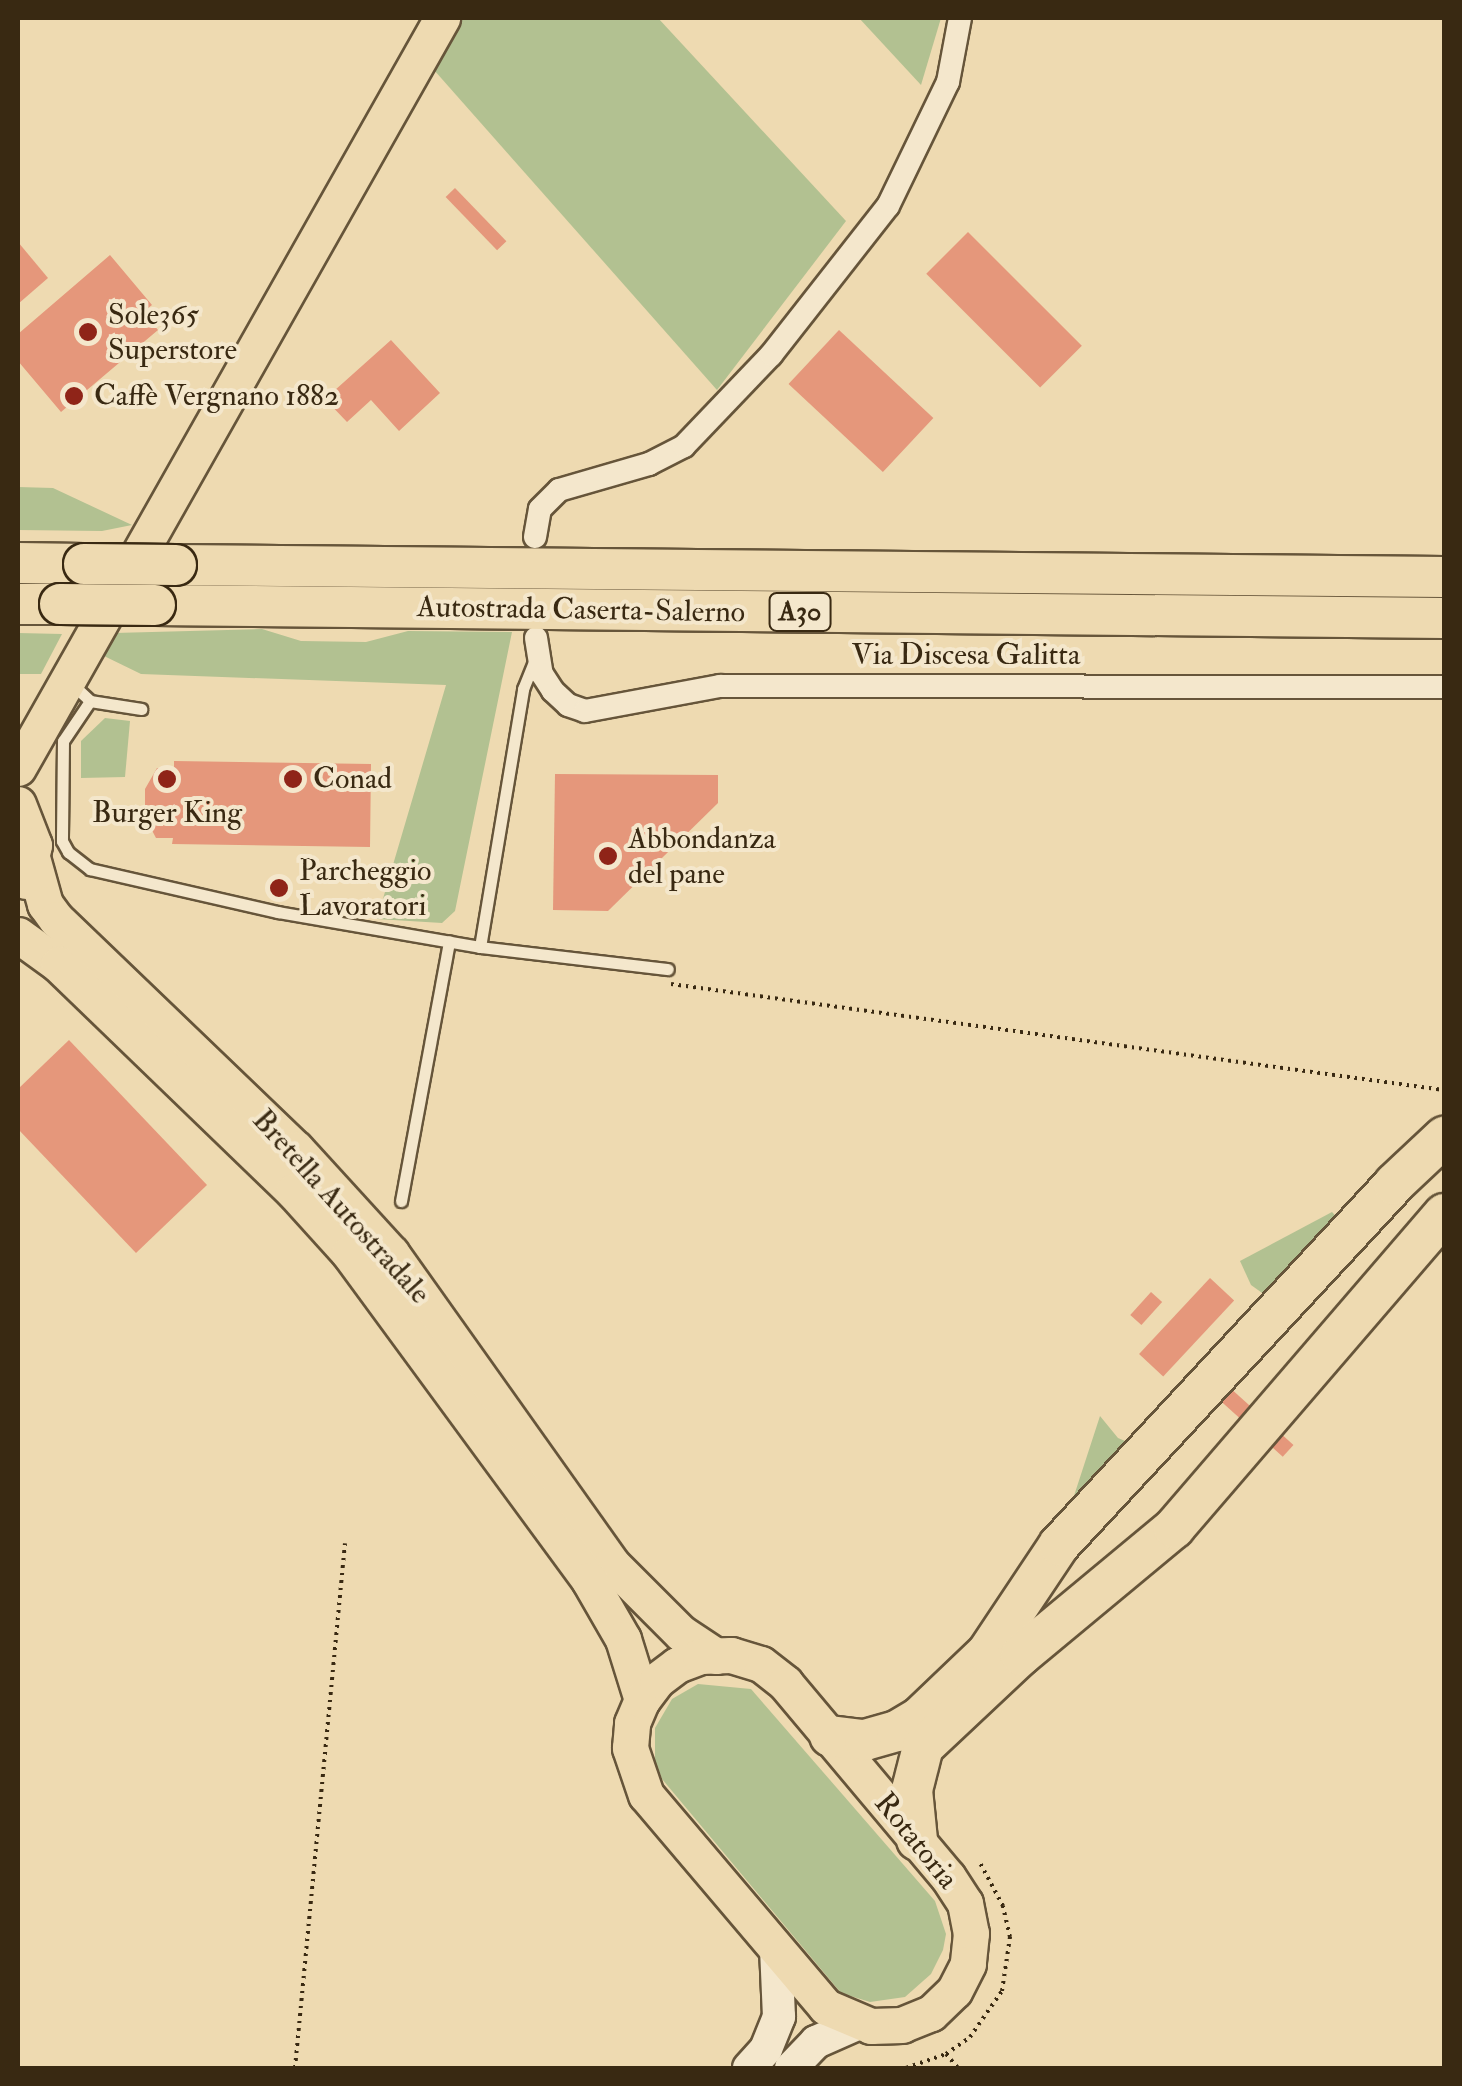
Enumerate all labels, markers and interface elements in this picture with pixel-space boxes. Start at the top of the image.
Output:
place label: Sole365 Superstore [108,297,237,368]
marker: Sole365 Superstore [77,321,99,343]
place label: Caffè Vergnano 1882 [94,378,339,414]
marker: Caffè Vergnano 1882 [63,385,85,407]
street label: Autostrada Caserta-Salerno [417,589,745,631]
road number: A30 [768,589,832,635]
street label: Via Discesa Galitta [852,637,1080,673]
place label: Conad [313,761,392,797]
marker: Burger King [156,768,178,790]
marker: Conad [282,768,304,790]
place label: Burger King [92,795,242,831]
place label: Abbondanza del pane [628,821,776,892]
marker: Abbondanza del pane [597,845,619,867]
place label: Parcheggio Lavoratori [299,853,431,924]
marker: Parcheggio Lavoratori [268,877,290,899]
street label: Bretella Autostradale [244,1103,438,1311]
street label: Rotatoria [866,1786,966,1896]

